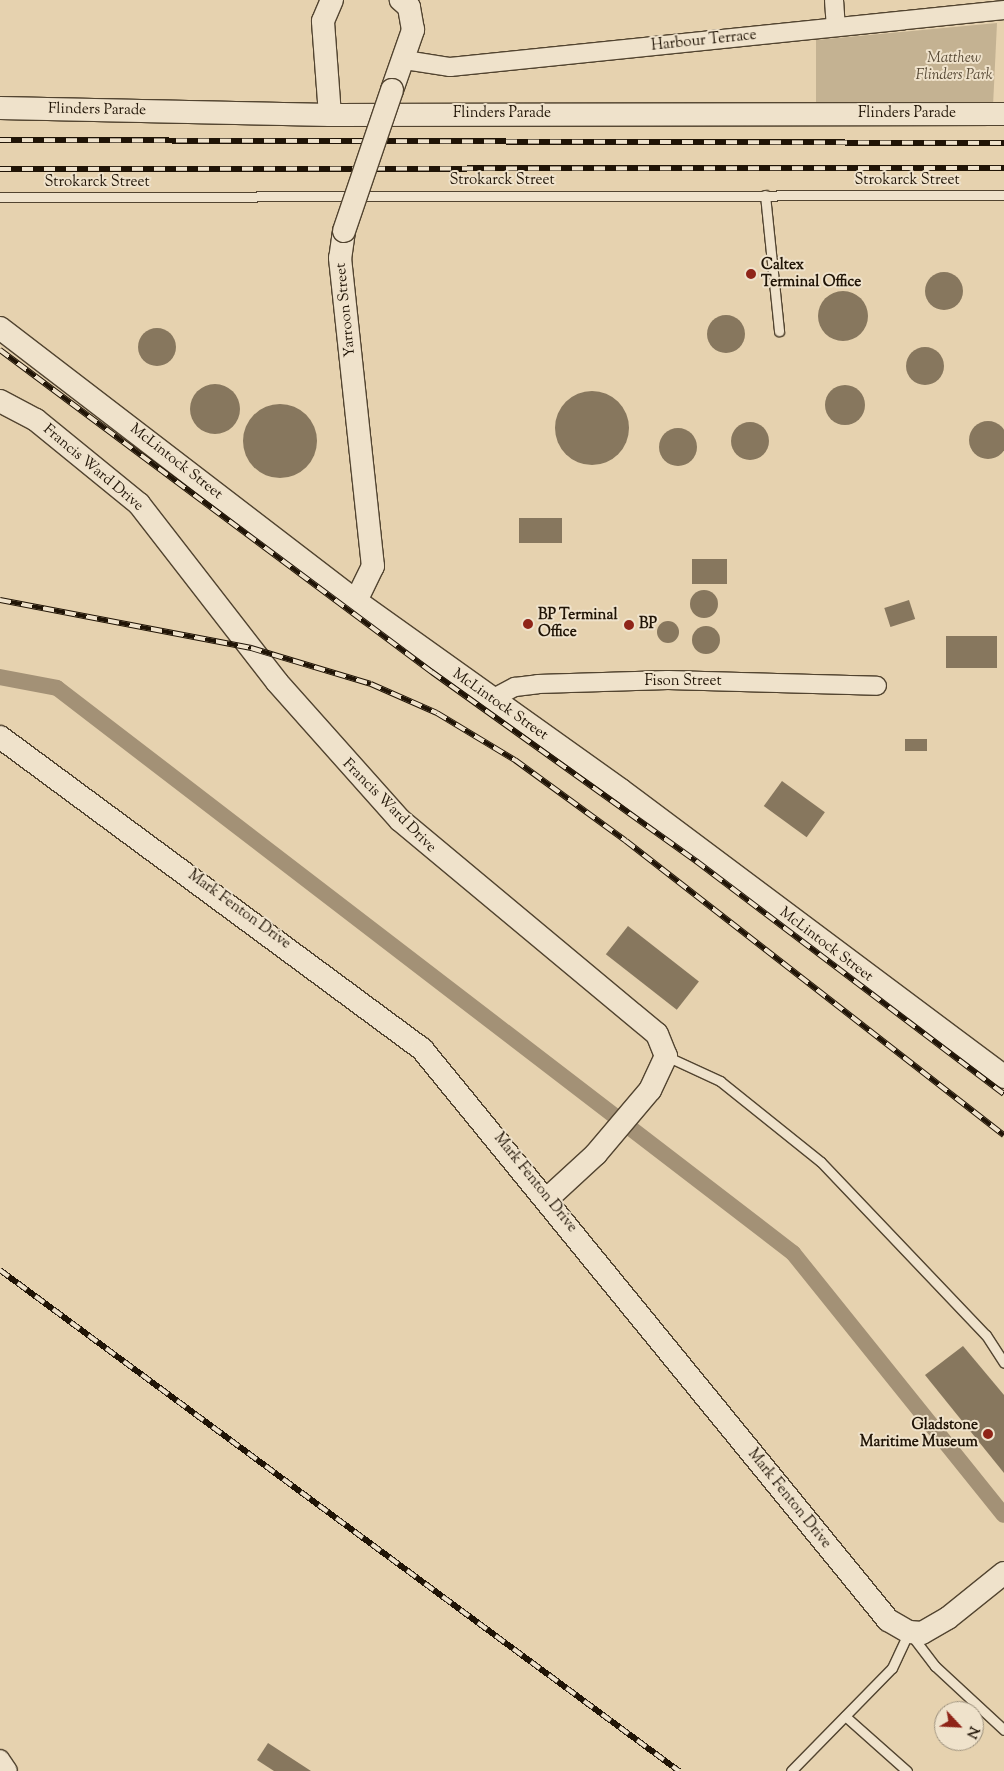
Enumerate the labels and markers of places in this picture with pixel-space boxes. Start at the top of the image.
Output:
place label: Caltex Terminal Office [761,256,861,291]
marker: Caltex Terminal Office [745,268,757,280]
place label: BP Terminal Office [538,606,618,641]
place label: BP [639,616,657,634]
marker: BP Terminal Office [522,618,534,630]
marker: BP [623,619,635,631]
place label: Gladstone Maritime Museum [860,1416,978,1451]
marker: Gladstone Maritime Museum [982,1428,994,1440]

